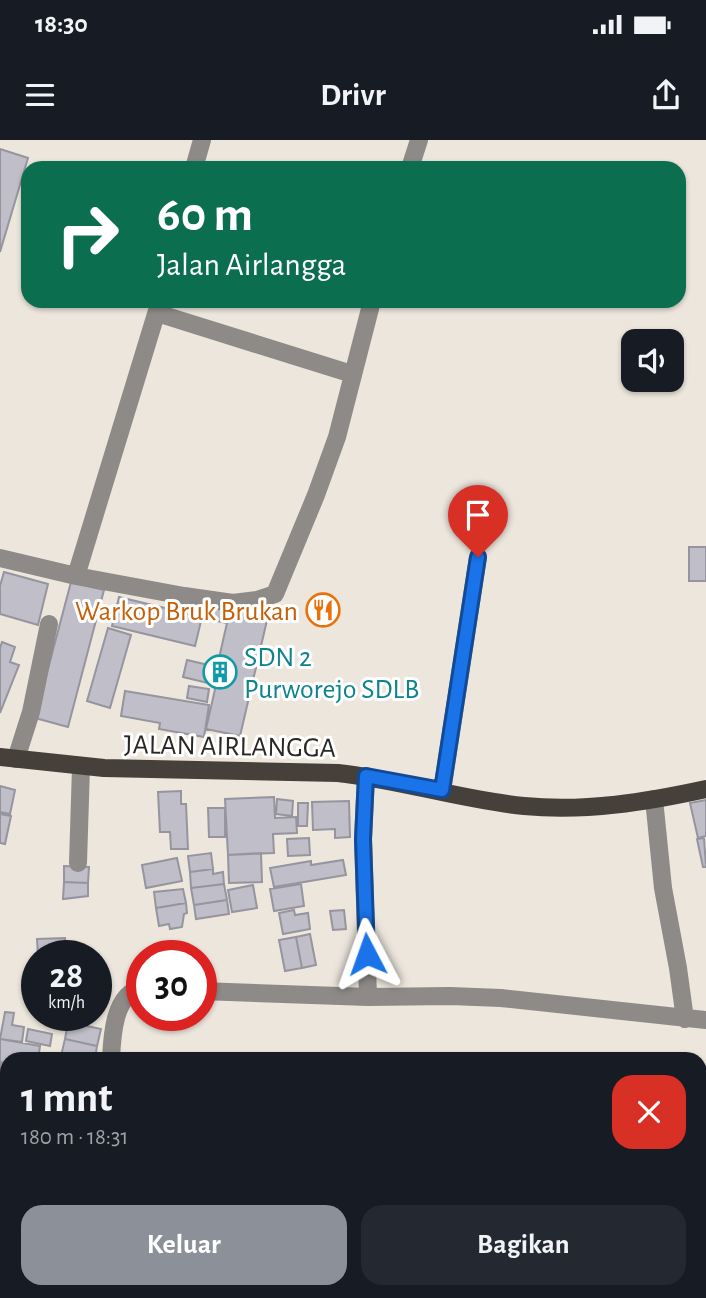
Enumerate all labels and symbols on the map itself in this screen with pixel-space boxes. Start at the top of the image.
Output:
pin [448,485,508,557]
restaurant icon: Warkop Bruk Brukan [304,591,342,629]
place label: Warkop Bruk Brukan [75,598,298,626]
place label: SDN 2 Purworejo SDLB [244,644,419,704]
building icon: SDN 2 Purworejo SDLB [201,653,239,691]
street label: JALAN AIRLANGGA [124,731,336,763]
position arrow [330,917,404,991]
speed limit sign: 30 [126,940,217,1031]

